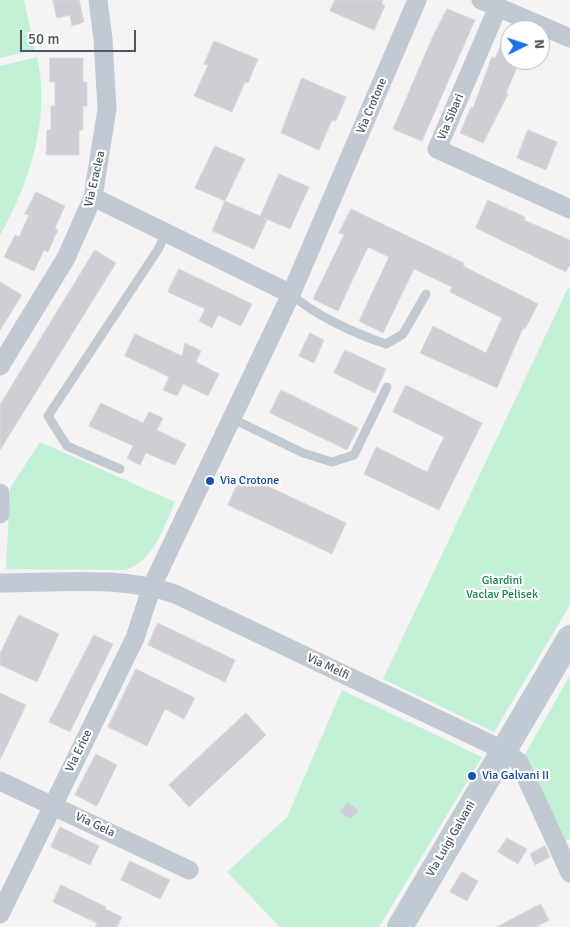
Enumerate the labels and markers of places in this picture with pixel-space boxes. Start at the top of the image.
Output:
place label: Via Crotone [220,474,279,488]
marker: Via Crotone [204,475,216,487]
place label: Via Galvani II [482,769,549,783]
marker: Via Galvani II [466,770,478,782]

